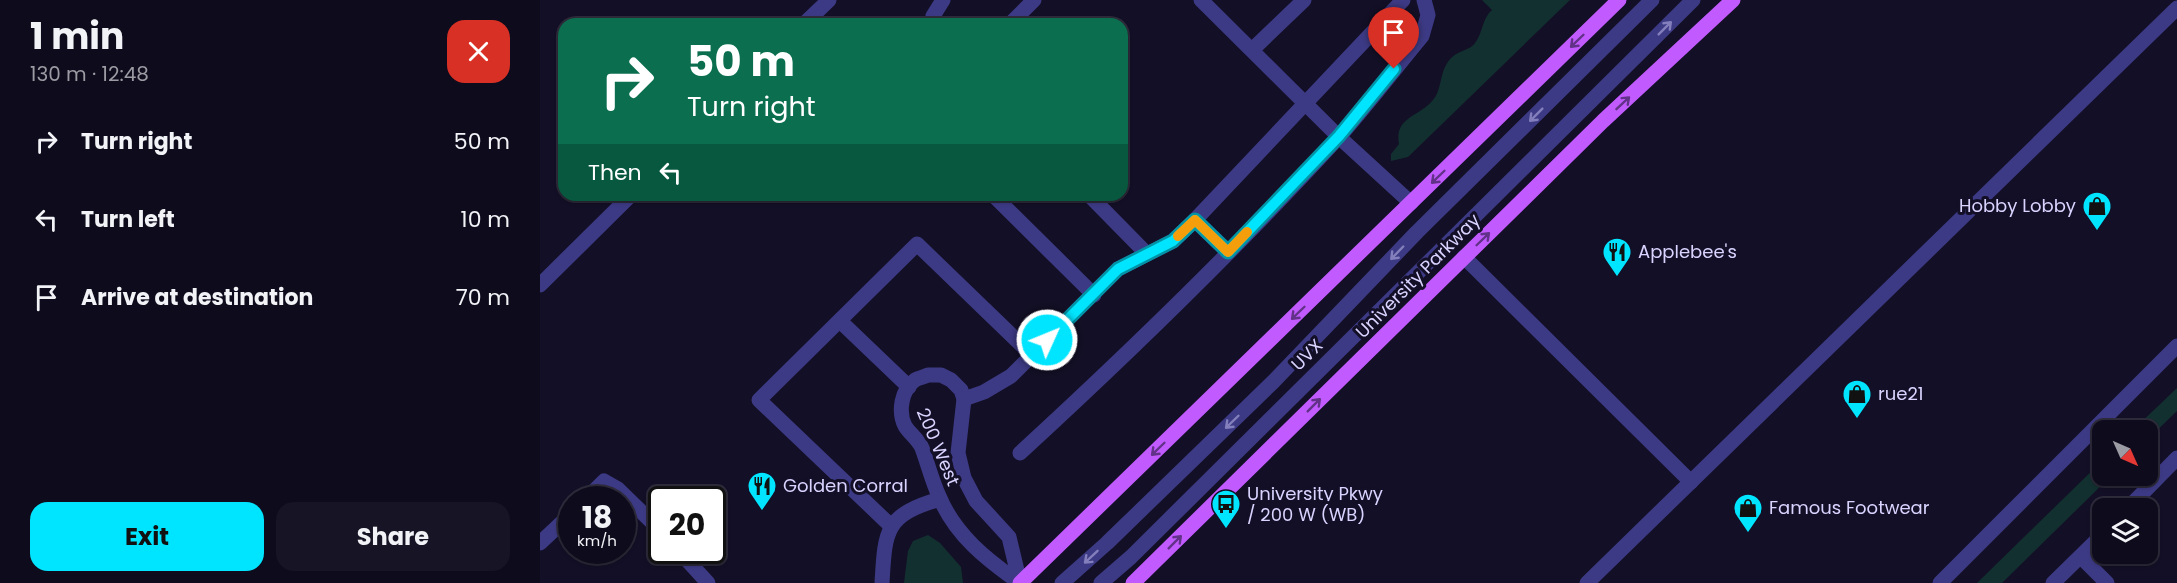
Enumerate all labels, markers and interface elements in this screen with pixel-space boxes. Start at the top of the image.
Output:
pin [1368,7,1419,69]
text: 1 min [30,11,124,62]
icon: arrive [1377,16,1410,49]
button: close [447,20,510,83]
one-way arrow [1657,20,1672,35]
text: 50 m [687,32,795,91]
one-way arrow [1570,34,1585,48]
icon: right [588,42,666,120]
text: 130 m · 12:48 [30,60,149,88]
text: Turn right [687,88,816,125]
one-way arrow [1615,96,1630,110]
one-way arrow [1528,108,1543,122]
icon: right [30,125,63,158]
text: Turn right [81,126,192,157]
text: 50 m [454,126,510,157]
icon: left [654,156,687,189]
text: Then [588,157,642,188]
one-way arrow [1430,170,1445,184]
shop icon: Hobby Lobby [2081,190,2113,232]
place label: Hobby Lobby [1959,193,2076,218]
icon: left [30,203,63,236]
text: Turn left [81,204,175,235]
text: 10 m [461,204,510,235]
street label: University Parkway [1350,208,1486,344]
one-way arrow [1475,232,1490,246]
restaurant icon: Applebee's [1601,236,1633,278]
place label: Applebee's [1638,239,1737,264]
one-way arrow [1390,245,1405,260]
icon: arrive [30,281,63,314]
text: Arrive at destination [81,282,313,313]
text: 70 m [456,282,510,313]
one-way arrow [1290,306,1305,320]
position arrow [1015,308,1079,372]
street label: UVX [1285,333,1328,376]
shop icon: rue21 [1841,378,1873,420]
place label: rue21 [1878,381,1924,406]
one-way arrow [1306,398,1321,412]
street label: 200 West [911,404,966,490]
one-way arrow [1224,415,1239,429]
north arrow [2092,420,2158,486]
map controls [2092,420,2158,564]
one-way arrow [1151,442,1166,456]
restaurant icon: Golden Corral [746,470,778,512]
place label: Golden Corral [783,473,908,498]
place label: University Pkwy / 200 W (WB) [1247,481,1383,527]
speed limit sign: 20 [648,486,726,564]
bus stop icon: University Pkwy / 200 W (WB) [1210,488,1242,530]
shop icon: Famous Footwear [1732,492,1764,534]
place label: Famous Footwear [1769,495,1930,520]
text: 18 [582,496,612,539]
button: layers [2092,498,2158,564]
button: Exit [30,502,264,571]
button: Share [276,502,510,571]
text: km/h [577,530,617,551]
one-way arrow [1167,535,1182,549]
one-way arrow [1084,550,1099,565]

